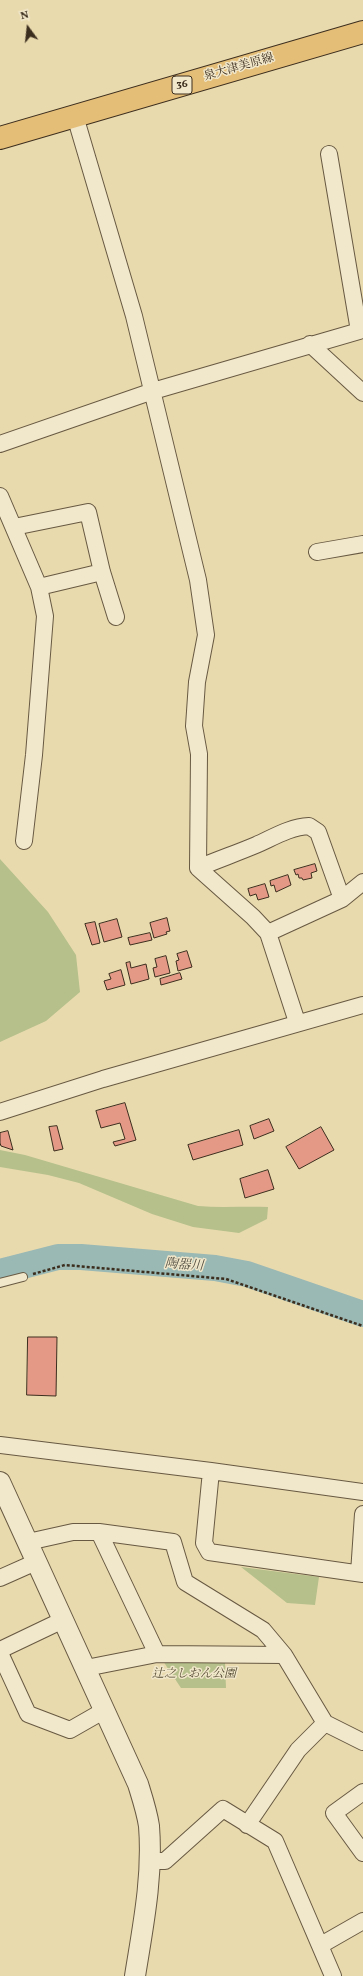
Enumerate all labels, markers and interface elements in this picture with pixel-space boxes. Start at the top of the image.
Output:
north arrow [8,8,48,48]
text: N [19,8,31,24]
street label: 泉大津美原線 [202,51,276,85]
road number: 36 [172,76,192,94]
water label: 陶器川 [164,1257,204,1275]
park label: 辻之しおん公園 [152,1668,236,1682]

